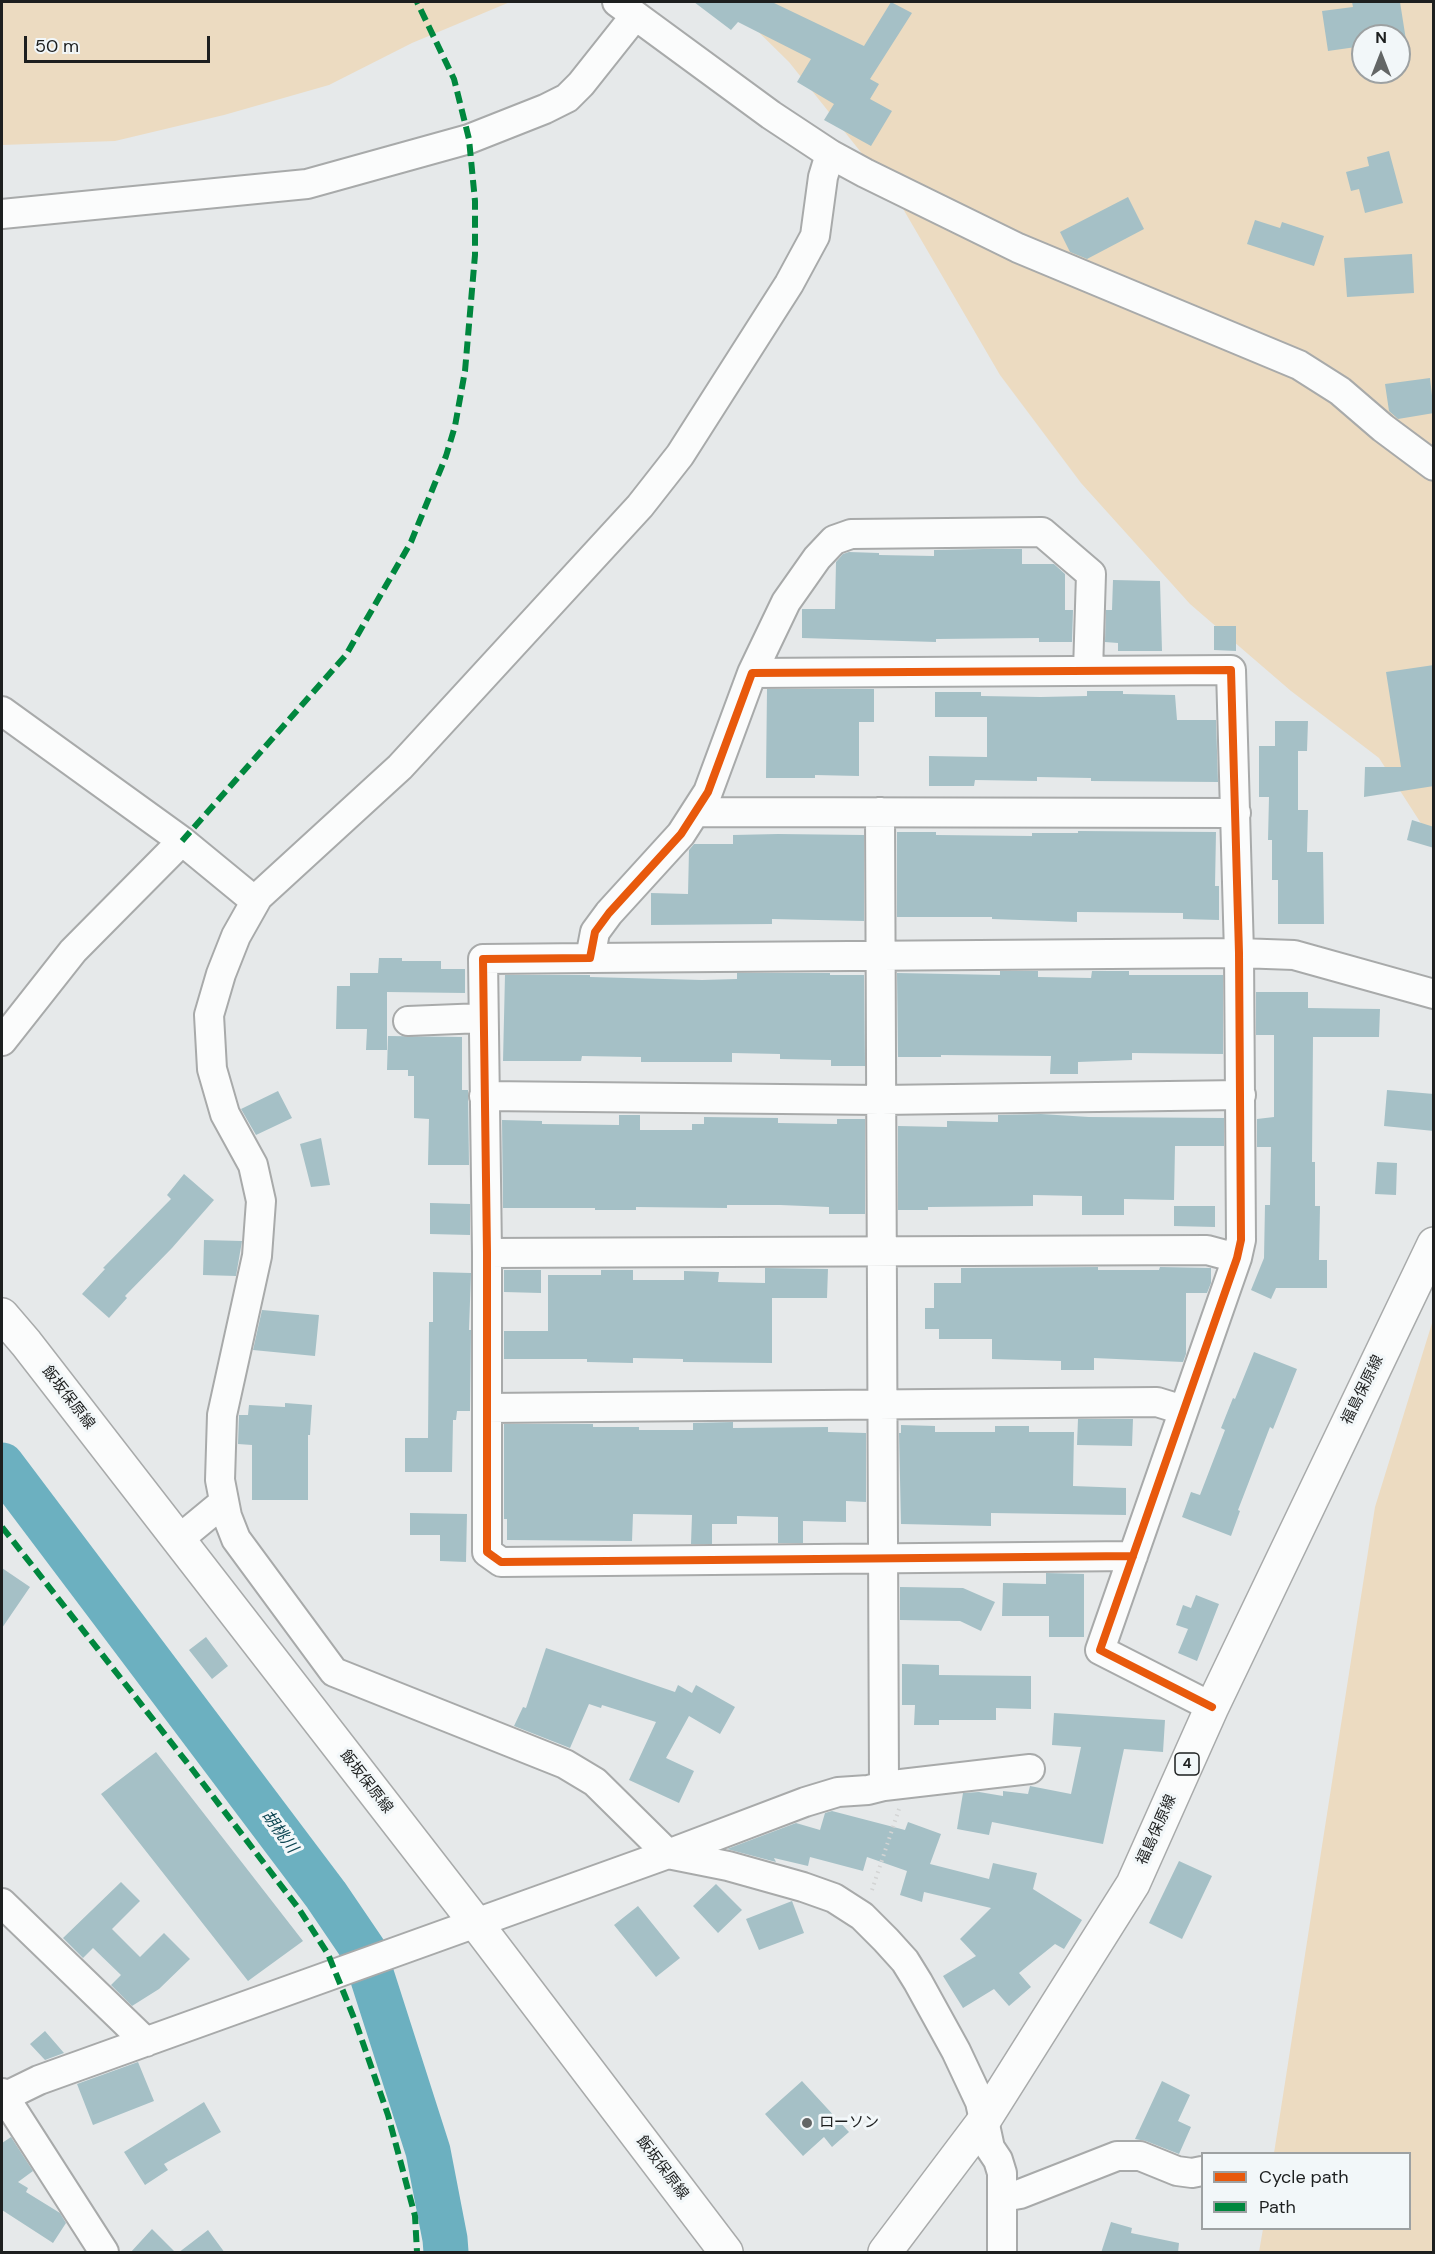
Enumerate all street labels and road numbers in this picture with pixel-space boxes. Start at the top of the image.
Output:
street label: 福島保原線 [1338,1352,1388,1428]
street label: 飯坂保原線 [38,1363,98,1433]
street label: 飯坂保原線 [336,1747,396,1817]
road number: 4 [1175,1753,1199,1775]
street label: 福島保原線 [1134,1792,1180,1868]
street label: 飯坂保原線 [632,2133,692,2203]

